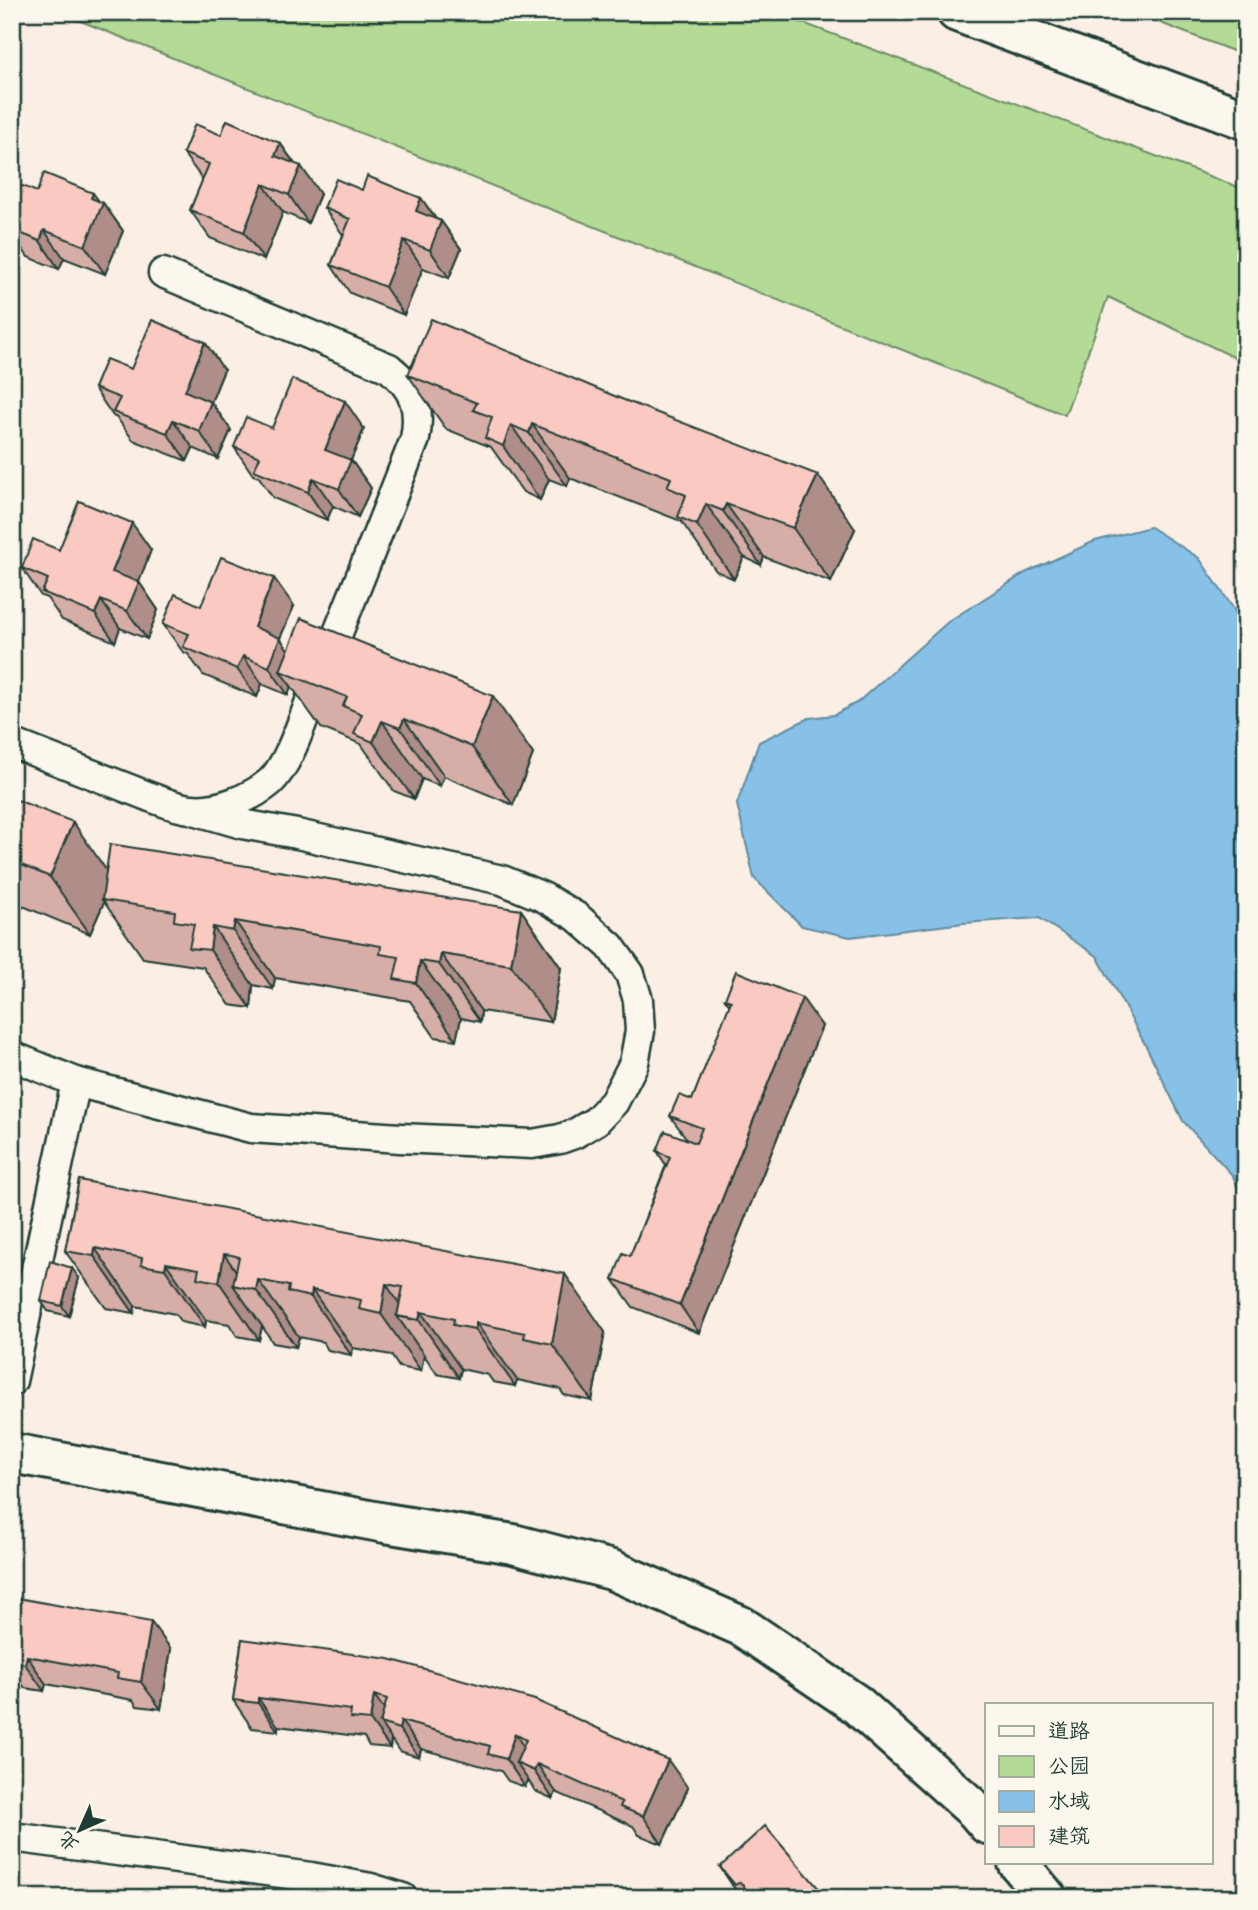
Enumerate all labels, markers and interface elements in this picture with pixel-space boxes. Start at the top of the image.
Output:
legend [985,1703,1212,1864]
text: 道路 [1048,1718,1090,1746]
text: 公园 [1048,1753,1090,1781]
text: 水域 [1048,1788,1090,1816]
north arrow [46,1794,116,1864]
text: 建筑 [1048,1823,1090,1851]
text: 北 [53,1825,85,1857]

